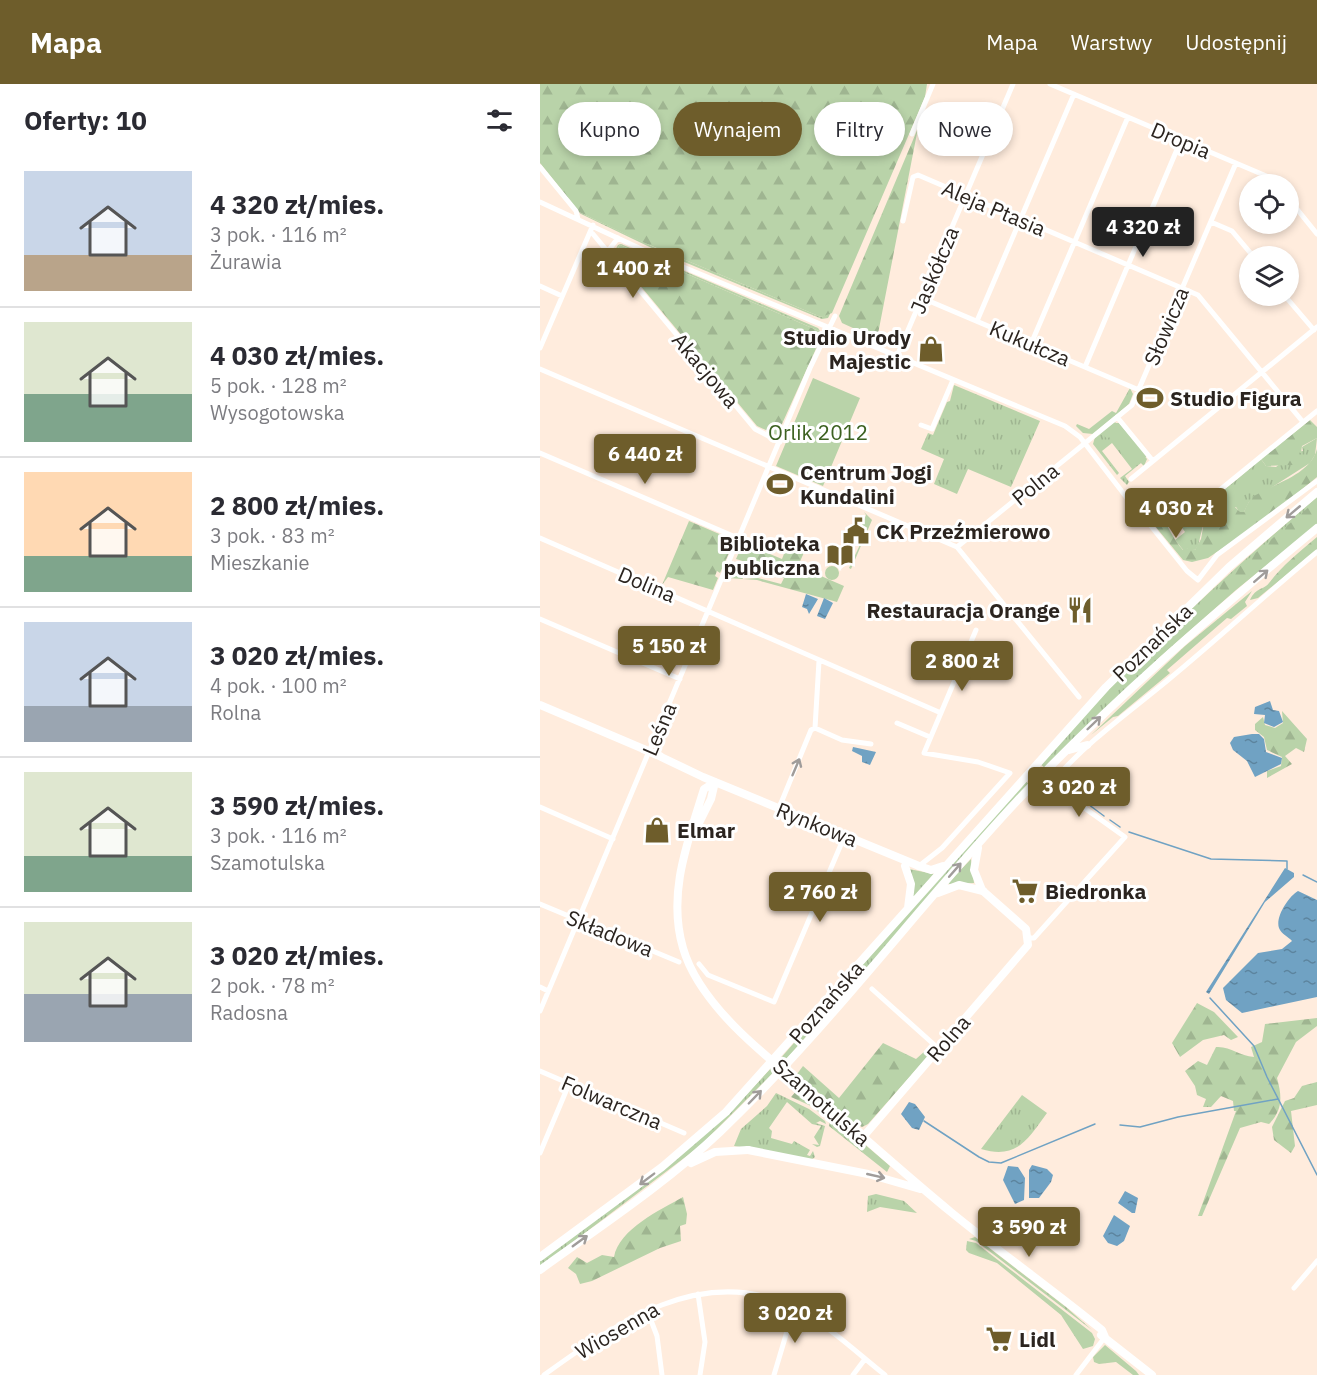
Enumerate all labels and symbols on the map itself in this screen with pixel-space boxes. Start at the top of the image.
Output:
street label: Dropia [1147,115,1215,165]
street label: Aleja Ptasia [938,174,1050,242]
pin: 4 320 zł [1081,207,1205,258]
street label: Jaskółcza [903,222,965,318]
pin: 1 400 zł [571,248,695,299]
street label: Słowicza [1137,283,1195,369]
street label: Kukułcza [985,313,1075,373]
place label: Studio Urody Majestic [783,323,912,375]
street label: Akacjowa [666,326,746,414]
shop icon: Studio Urody Majestic [916,334,946,364]
sports icon: Studio Figura [1135,383,1165,413]
place label: Studio Figura [1170,384,1302,412]
park label: Orlik 2012 [768,418,868,446]
pin: 6 440 zł [583,434,707,485]
street label: Polna [1006,456,1064,512]
place label: Centrum Jogi Kundalini [800,458,932,510]
sports icon: Centrum Jogi Kundalini [765,469,795,499]
pin: 4 030 zł [1114,488,1238,539]
one-way arrow [1286,505,1301,519]
public building icon: CK Przeźmierowo [841,516,871,546]
place label: CK Przeźmierowo [876,517,1051,545]
place label: Biblioteka publiczna [719,529,820,581]
library icon: Biblioteka publiczna [825,540,855,570]
street label: Dolina [614,559,680,609]
one-way arrow [1253,569,1269,582]
restaurant icon: Restauracja Orange [1065,595,1095,625]
place label: Restauracja Orange [867,596,1060,624]
street label: Poznańska [1106,597,1198,687]
pin: 5 150 zł [607,626,731,677]
pin: 2 800 zł [900,641,1024,692]
street label: Leśna [635,698,683,760]
one-way arrow [1086,716,1101,730]
one-way arrow [791,758,802,776]
pin: 3 020 zł [1017,767,1141,818]
street label: Rynkowa [772,795,862,853]
shop icon: Elmar [642,815,672,845]
place label: Elmar [677,816,736,844]
one-way arrow [948,863,962,878]
pin: 2 760 zł [758,872,882,923]
supermarket icon: Biedronka [1010,876,1040,906]
place label: Biedronka [1045,877,1146,905]
street label: Składowa [562,903,658,963]
street label: Poznańska [782,955,870,1049]
street label: Rolna [920,1009,976,1067]
street label: Szamotulska [767,1052,877,1152]
street label: Folwarczna [557,1068,667,1136]
one-way arrow [747,1090,762,1105]
one-way arrow [865,1171,885,1182]
one-way arrow [640,1172,656,1185]
pin: 3 590 zł [967,1207,1091,1258]
one-way arrow [572,1235,588,1248]
pin: 3 020 zł [733,1293,857,1344]
street label: Wiosenna [570,1295,664,1365]
supermarket icon: Lidl [984,1324,1014,1354]
place label: Lidl [1019,1325,1055,1353]

